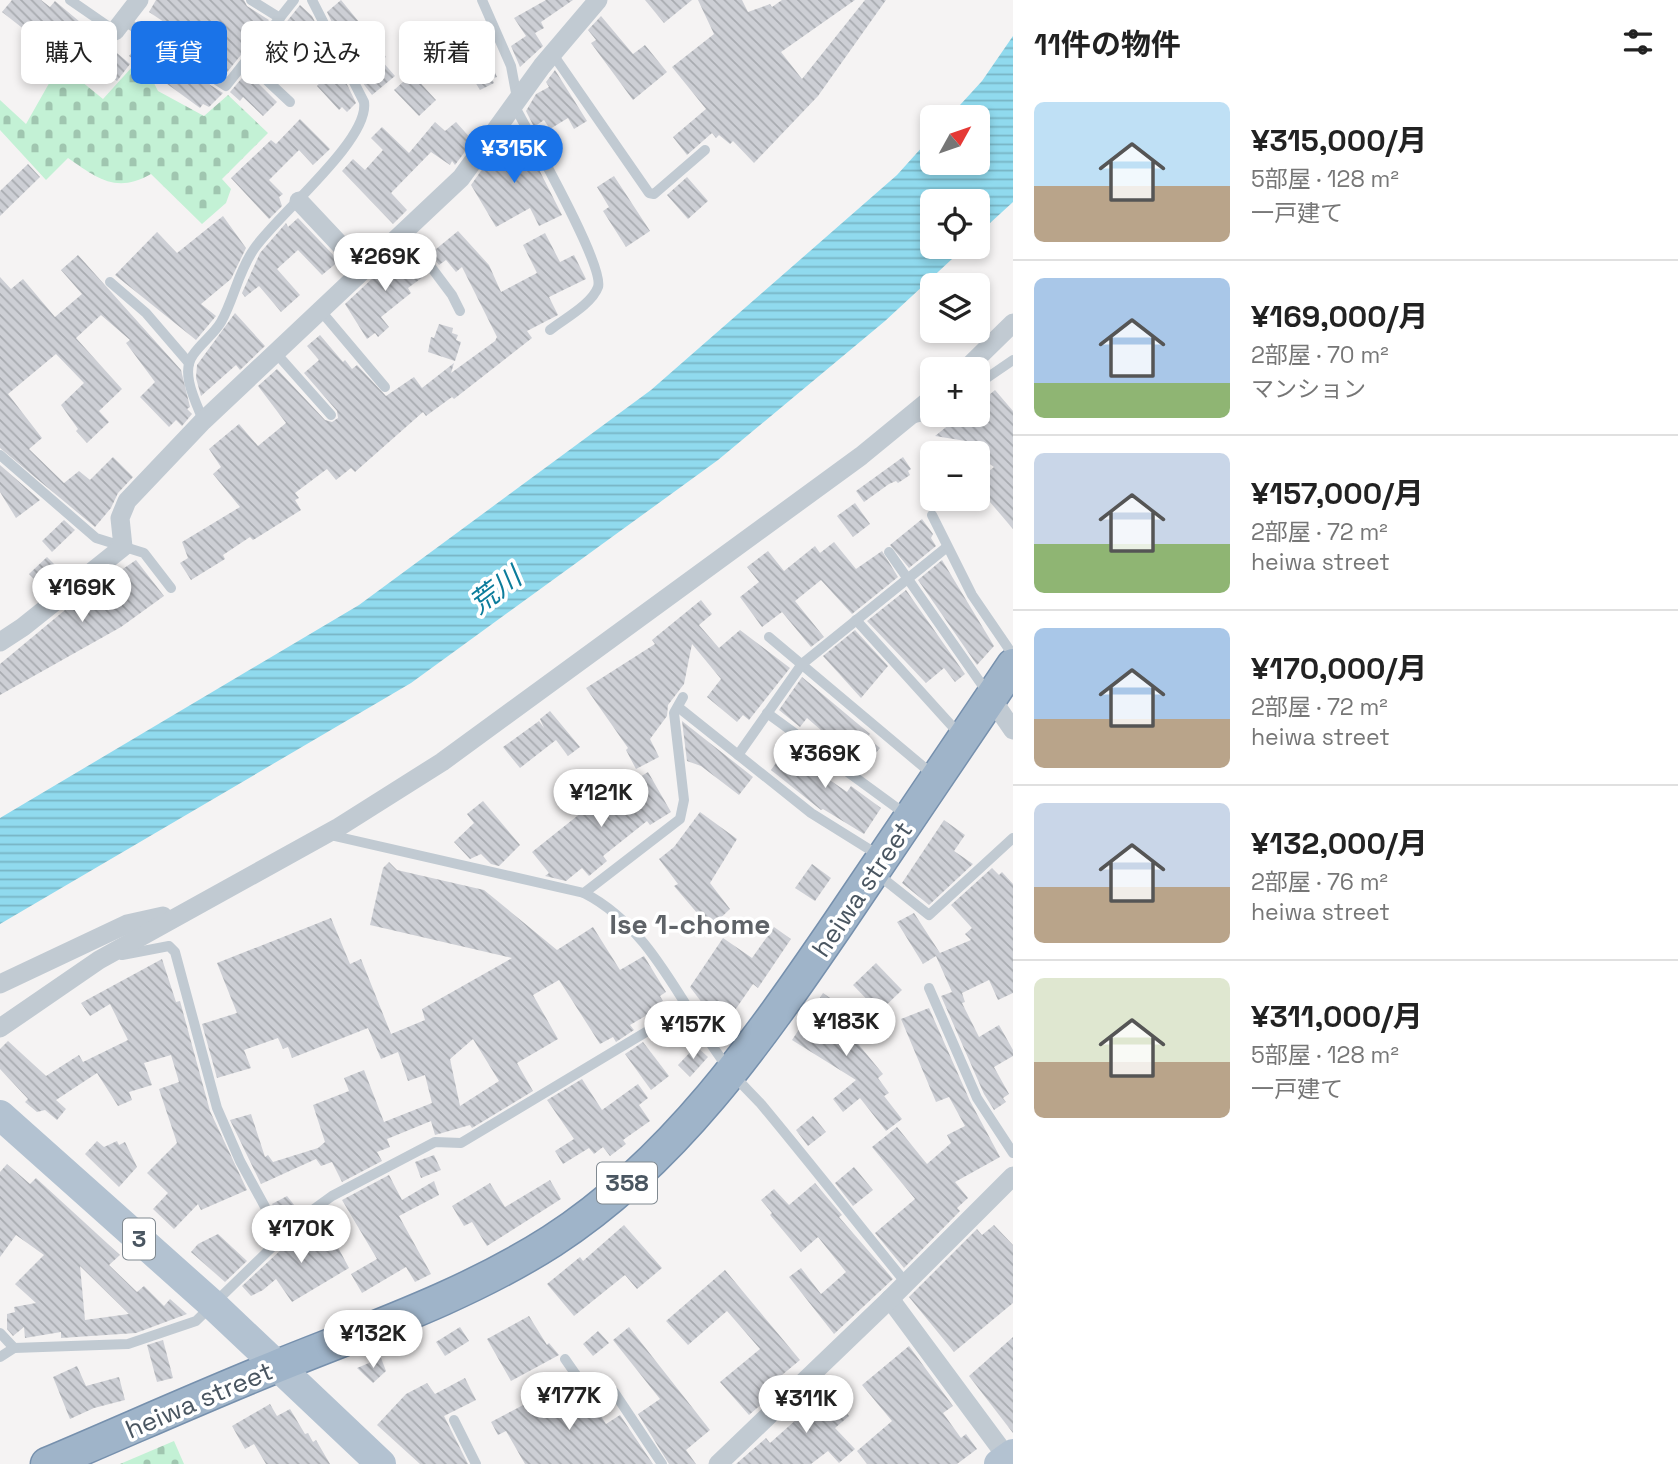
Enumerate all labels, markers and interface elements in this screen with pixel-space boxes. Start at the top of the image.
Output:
chip: 購入 [21,21,117,84]
chip: 賃貸 [131,21,227,84]
chip: 絞り込み [241,21,385,84]
chip: 新着 [399,21,495,84]
icon: filters [1619,23,1657,61]
text: 11件の物件 [1034,25,1181,64]
north arrow [920,105,990,175]
map controls [920,105,990,511]
text: ¥315,000/月 [1251,121,1427,160]
pin: ¥315K [465,125,563,185]
icon: home [1090,130,1174,214]
text: ¥315K [481,133,547,163]
text: 5部屋 · 128 m² [1251,164,1399,194]
button: locate [920,189,990,259]
text: 一戸建て [1251,198,1343,228]
pin: ¥269K [336,233,434,293]
text: ¥269K [350,241,420,271]
button: layers [920,273,990,343]
text: ¥169,000/月 [1251,297,1428,336]
icon: home [1090,306,1174,390]
text: 2部屋 · 70 m² [1251,340,1389,370]
button: + [920,357,990,427]
text: マンション [1251,374,1366,404]
button: − [920,441,990,511]
text: ¥157,000/月 [1251,474,1424,513]
icon: home [1090,481,1174,565]
text: 2部屋 · 72 m² [1251,517,1388,547]
text: heiwa street [1251,547,1390,577]
water label: 荒川 [462,557,531,621]
pin: ¥169K [33,564,131,624]
text: ¥169K [48,572,116,602]
text: ¥170,000/月 [1251,649,1427,688]
icon: home [1090,656,1174,740]
text: 2部屋 · 72 m² [1251,692,1388,722]
text: heiwa street [1251,722,1390,752]
pin: ¥369K [776,730,874,790]
text: ¥369K [789,738,861,768]
pin: ¥121K [552,770,650,829]
text: ¥121K [569,777,633,807]
street label: heiwa street [804,814,920,964]
text: ¥132,000/月 [1251,824,1428,863]
icon: home [1090,831,1174,915]
text: 2部屋 · 76 m² [1251,867,1388,897]
text: heiwa street [1251,897,1390,927]
district label: Ise 1-chome [610,906,770,942]
text: ¥311,000/月 [1251,997,1423,1036]
pin: ¥183K [797,998,895,1058]
pin: ¥157K [644,1002,742,1061]
text: ¥183K [813,1006,879,1036]
icon: home [1090,1006,1174,1090]
text: ¥157K [660,1009,726,1039]
text: 5部屋 · 128 m² [1251,1040,1399,1070]
text: 一戸建て [1251,1074,1343,1104]
road number: 358 [597,1162,657,1204]
pin: ¥170K [252,1206,350,1265]
text: ¥170K [268,1213,334,1243]
road number: 3 [123,1218,155,1260]
pin: ¥132K [324,1310,422,1370]
text: ¥132K [340,1318,406,1348]
street label: heiwa street [120,1354,278,1446]
pin: ¥177K [520,1372,618,1432]
pin: ¥311K [757,1376,855,1435]
text: ¥177K [537,1380,601,1410]
text: ¥311K [774,1383,838,1413]

